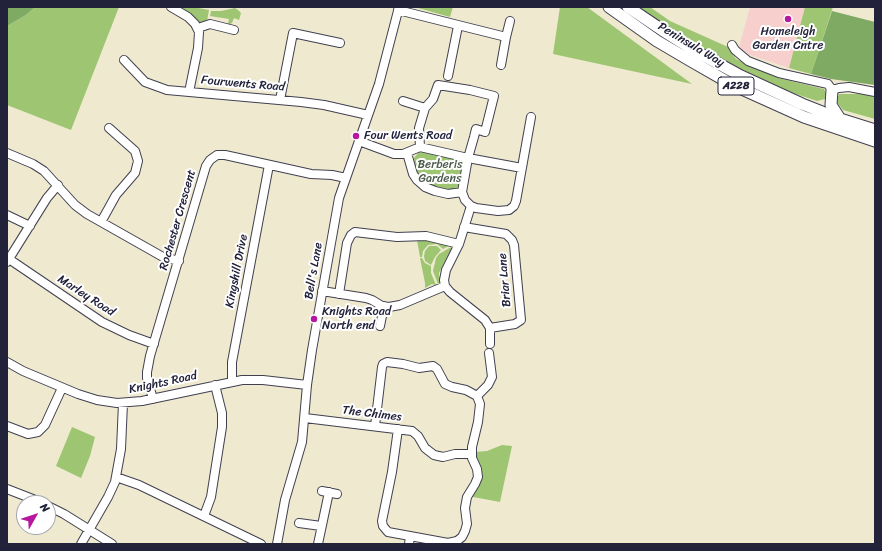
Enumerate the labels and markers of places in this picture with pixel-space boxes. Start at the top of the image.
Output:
marker: Homeleigh Garden Cntre [783,14,793,24]
place label: Homeleigh Garden Cntre [753,25,823,53]
place label: Four Wents Road [364,129,452,143]
marker: Four Wents Road [351,131,361,141]
place label: Knights Road North end [322,305,391,333]
marker: Knights Road North end [309,314,319,324]

